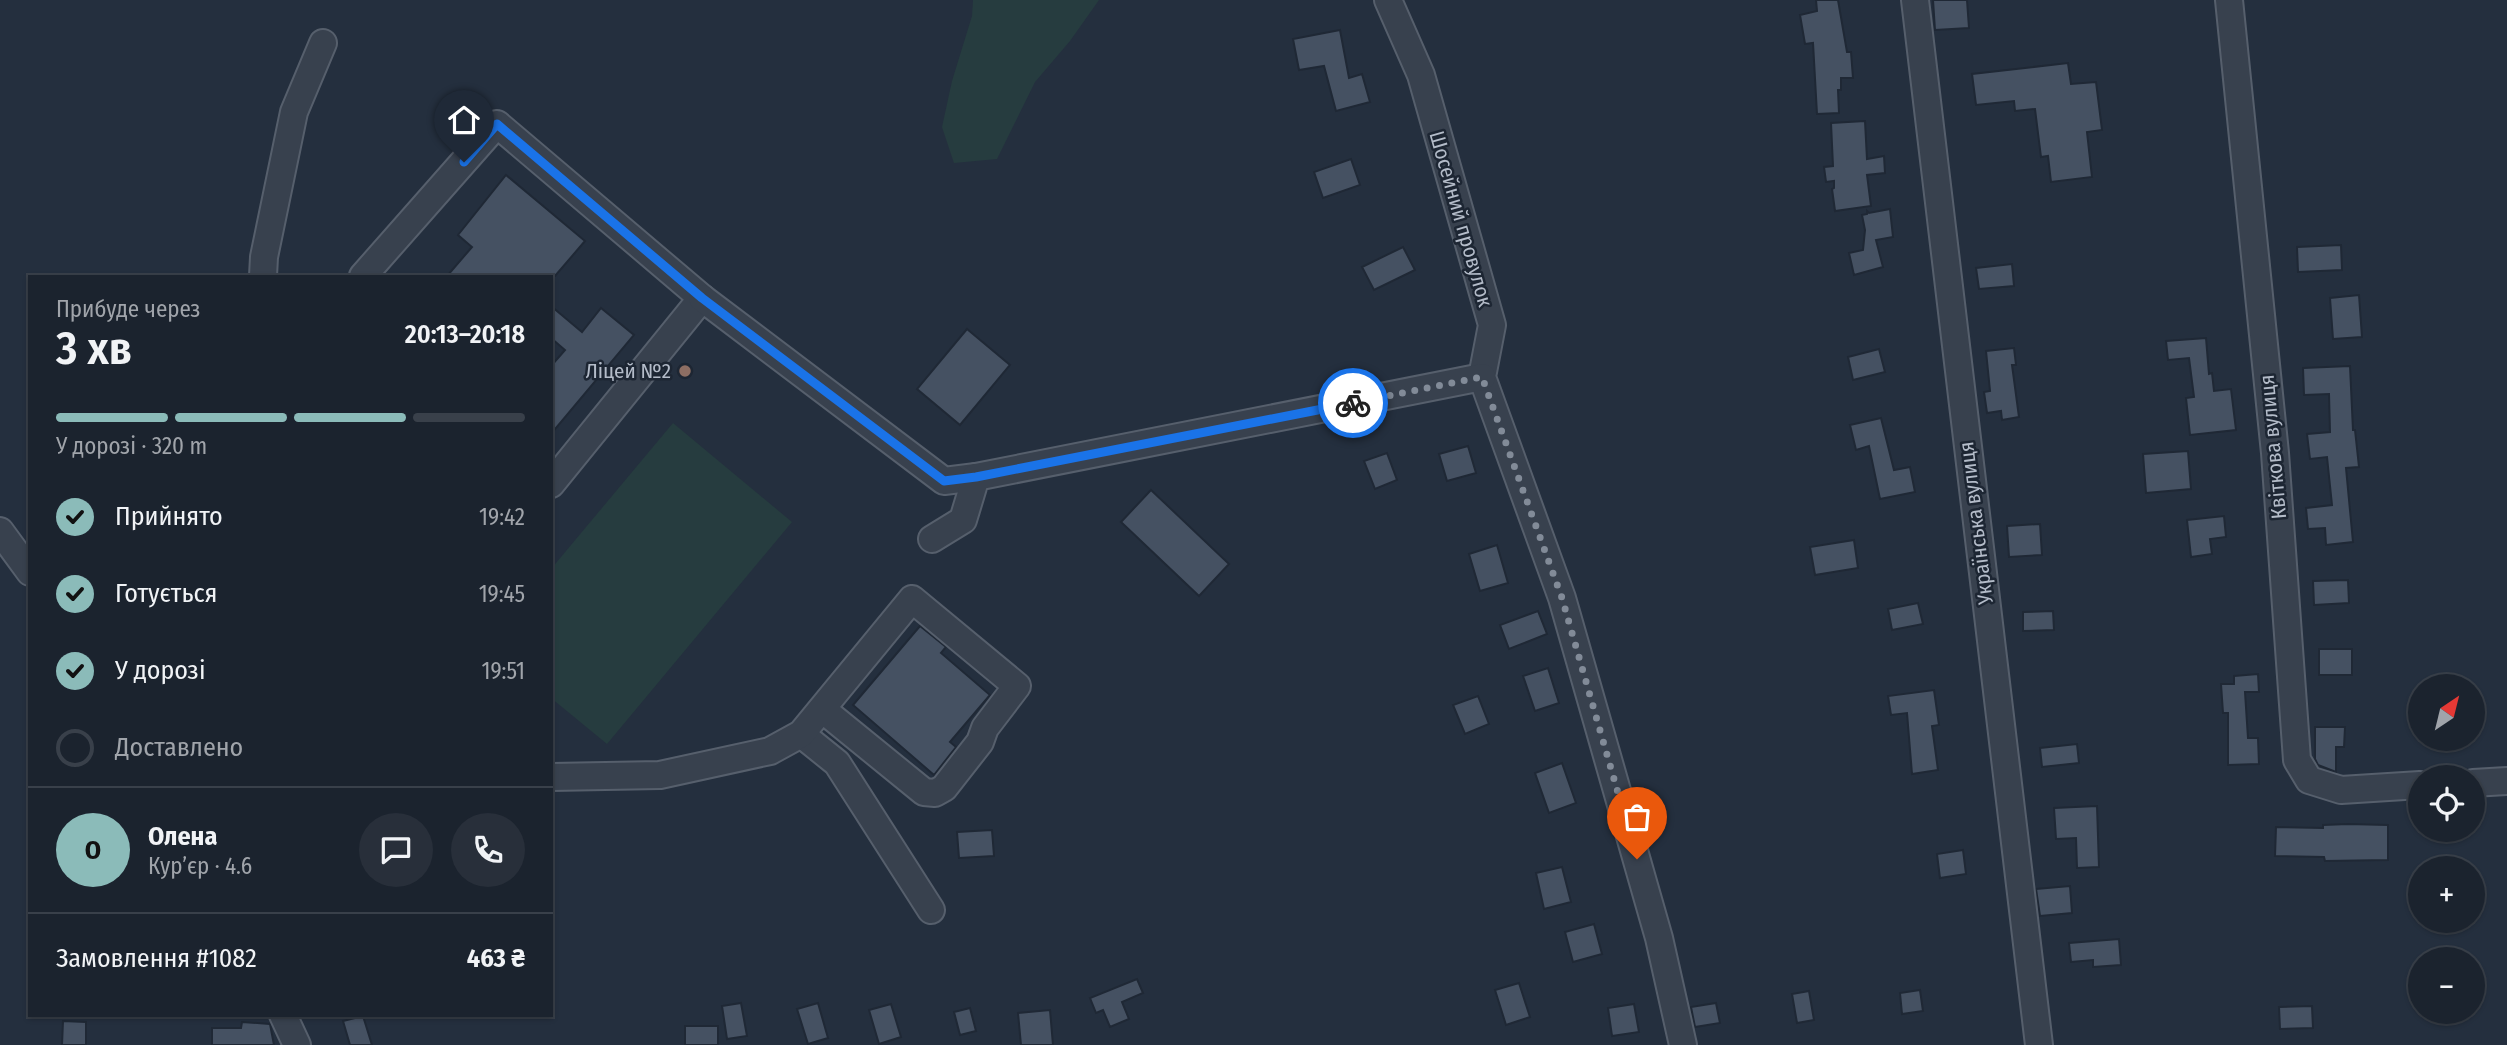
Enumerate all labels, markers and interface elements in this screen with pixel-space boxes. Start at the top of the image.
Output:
pin [434,90,494,162]
icon: home [445,101,483,139]
street label: Шосейний провулок [1423,128,1499,310]
text: Прибуде через [56,295,201,323]
text: 20:13–20:18 [405,319,525,350]
text: 3 хв [56,321,132,376]
place label: Ліцей №2 [585,358,671,384]
marker: Ліцей №2 [677,363,693,379]
courier [1318,368,1388,438]
street label: Квіткова вулиця [2254,374,2292,520]
icon: bike [1334,384,1372,422]
text: У дорозі · 320 m [56,432,207,460]
street label: Українська вулиця [1953,440,1999,607]
icon: check [56,498,94,536]
text: Прийнято [115,501,223,532]
text: 19:42 [479,503,525,531]
icon: check [56,575,94,613]
text: Готується [115,578,217,609]
text: 19:45 [479,580,525,608]
icon: check [56,652,94,690]
text: У дорозі [115,655,205,686]
text: 19:51 [481,657,525,685]
north arrow [2408,674,2485,751]
map controls [2408,674,2485,1024]
text: Доставлено [115,732,243,763]
button: locate [2408,765,2485,842]
pin [1607,787,1667,859]
icon: bag [1618,798,1656,836]
button: chat [359,813,433,887]
button: phone [451,813,525,887]
text: Олена [148,821,217,852]
text: О [85,835,101,866]
text: Кур’єр · 4.6 [148,852,252,880]
button: + [2408,856,2485,933]
text: Замовлення #1082 [56,943,257,974]
text: 463 ₴ [467,943,525,974]
button: − [2408,947,2485,1024]

